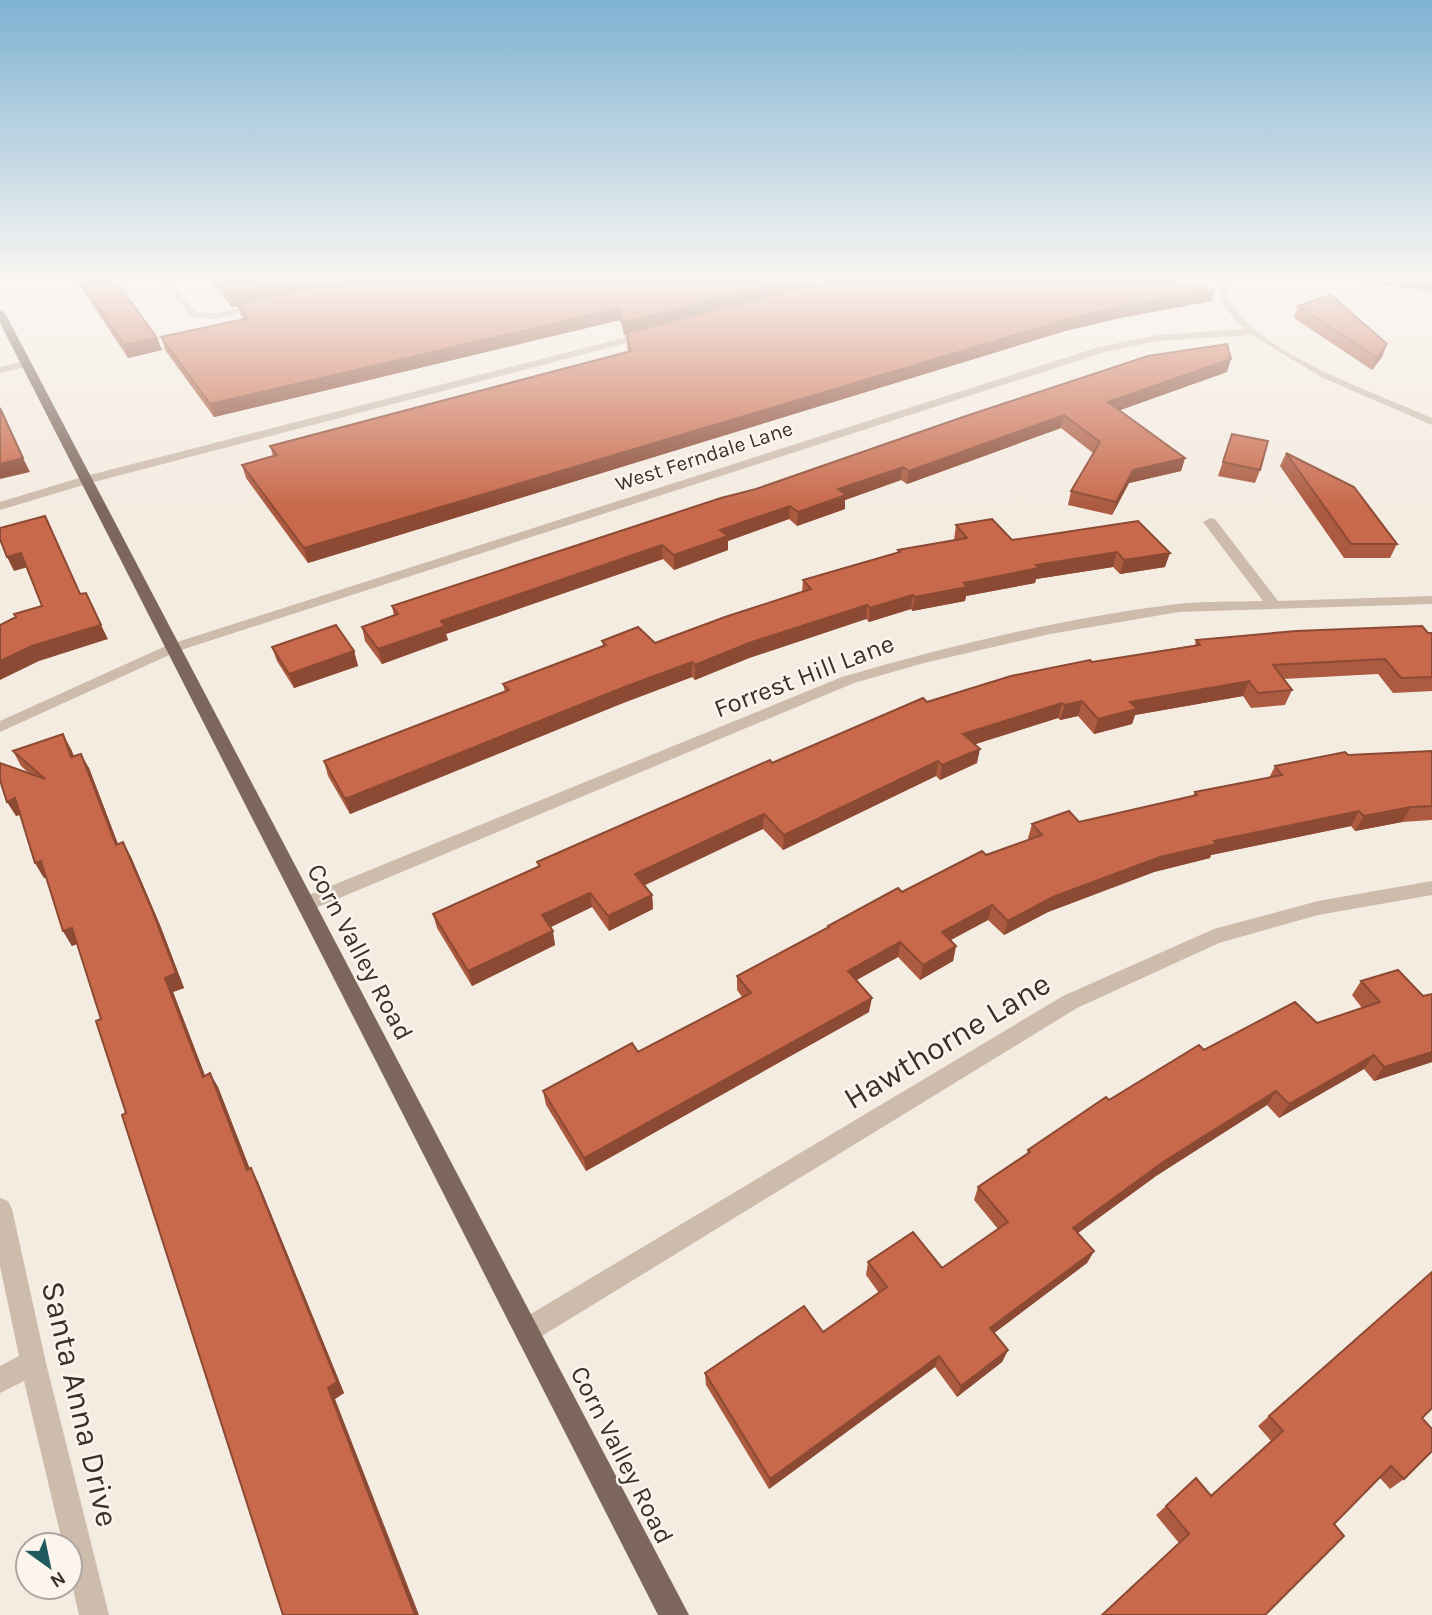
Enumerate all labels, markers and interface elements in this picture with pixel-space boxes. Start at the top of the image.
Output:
street label: West Ferndale Lane [612,416,796,496]
street label: Forrest Hill Lane [710,627,898,725]
street label: Corn Valley Road [300,858,420,1046]
street label: Hawthorne Lane [837,965,1057,1117]
street label: Santa Anna Drive [34,1278,126,1530]
street label: Corn Valley Road [564,1361,680,1549]
north arrow [14,1531,84,1601]
text: N [46,1566,69,1592]

